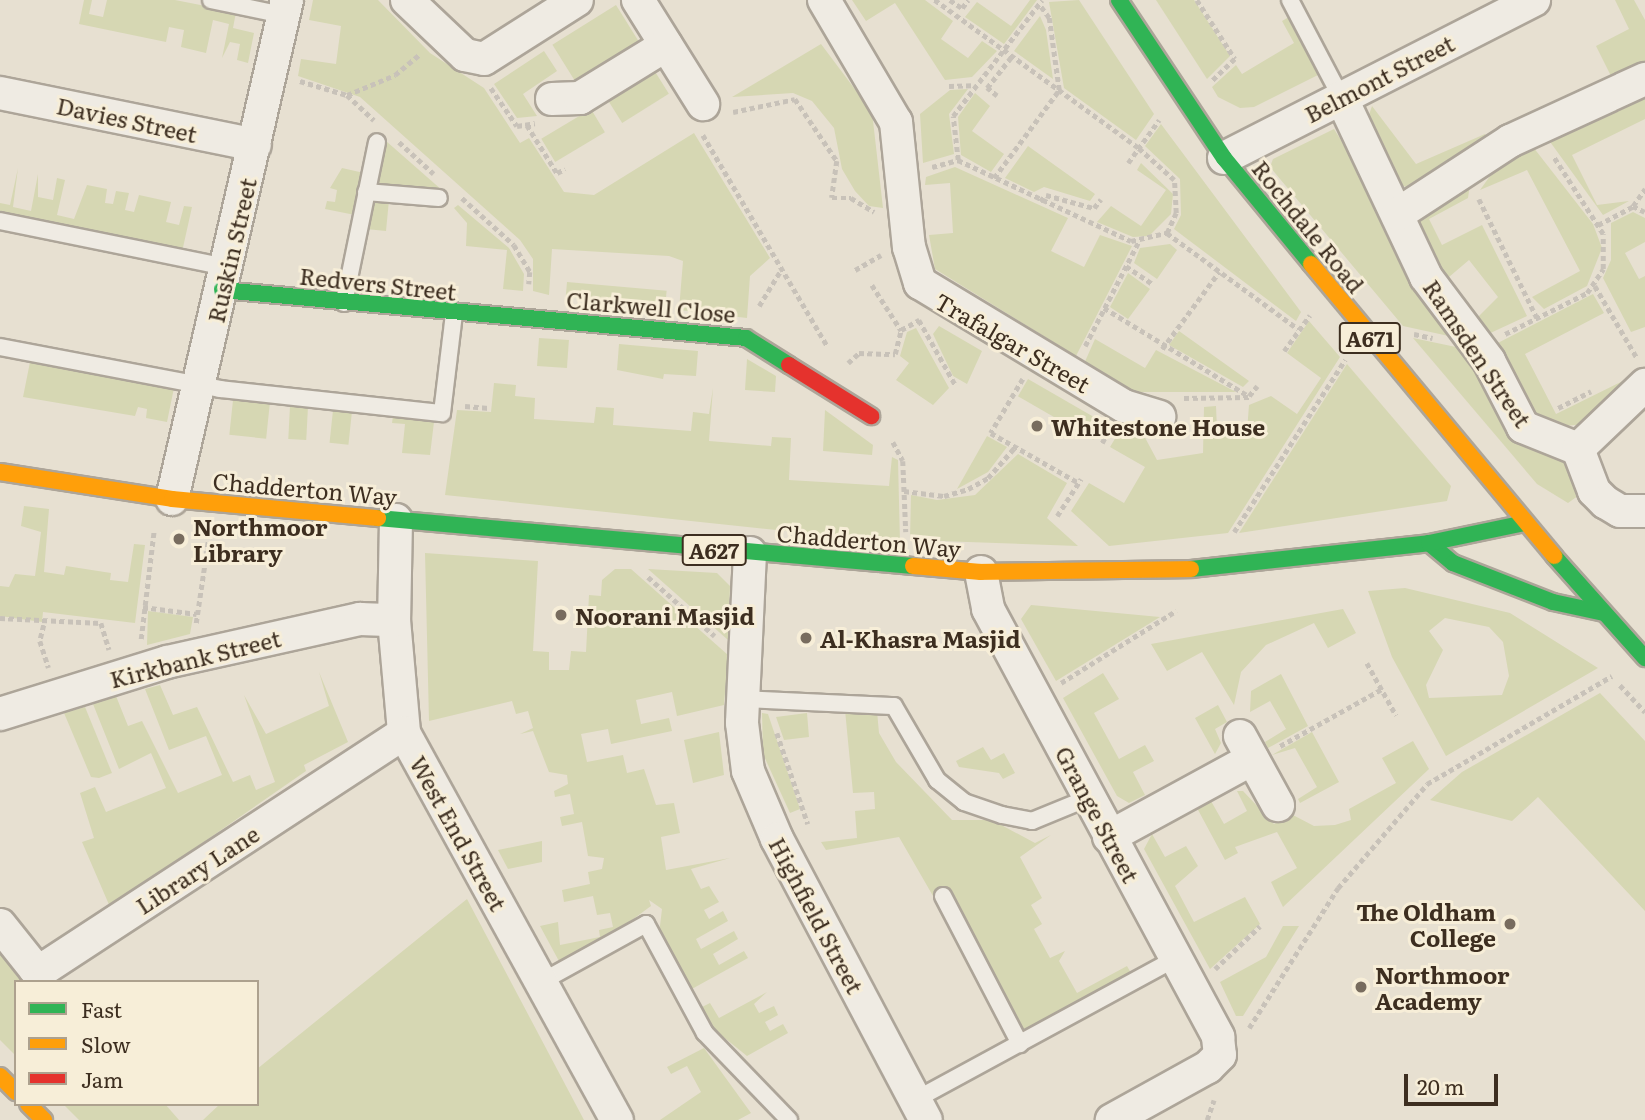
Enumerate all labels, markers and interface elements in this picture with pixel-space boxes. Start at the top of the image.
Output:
street label: Belmont Street [1300,28,1458,128]
street label: Davies Street [54,91,200,147]
street label: Rochdale Road [1247,154,1371,298]
street label: Ruskin Street [201,175,261,325]
street label: Redvers Street [298,261,458,305]
street label: Ramsden Street [1418,274,1538,432]
street label: Clarkwell Close [565,285,737,327]
street label: Trafalgar Street [931,286,1095,398]
road number: A671 [1338,320,1402,356]
place label: Whitestone House [1051,412,1265,440]
marker: Whitestone House [1029,418,1045,434]
street label: Chadderton Way [212,466,398,510]
place label: Northmoor Library [193,512,328,566]
street label: Chadderton Way [776,518,962,562]
marker: Northmoor Library [171,531,187,547]
road number: A627 [681,532,747,568]
place label: Noorani Masjid [575,601,755,629]
marker: Noorani Masjid [553,607,569,623]
street label: Kirkbank Street [107,623,283,693]
place label: Al-Khasra Masjid [820,624,1021,652]
marker: Al-Khasra Masjid [798,630,814,646]
street label: Grange Street [1051,741,1145,887]
street label: West End Street [405,751,513,915]
street label: Library Lane [130,819,264,919]
street label: Highfield Street [764,832,870,998]
place label: The Oldham College [1356,897,1496,951]
marker: The Oldham College [1502,916,1518,932]
place label: Northmoor Academy [1375,960,1510,1014]
marker: Northmoor Academy [1353,979,1369,995]
legend [14,980,259,1106]
text: Fast [81,993,122,1024]
text: Slow [81,1028,131,1059]
scale bar [1407,1060,1502,1104]
text: Jam [81,1063,123,1094]
text: 20 m [1417,1070,1464,1101]

